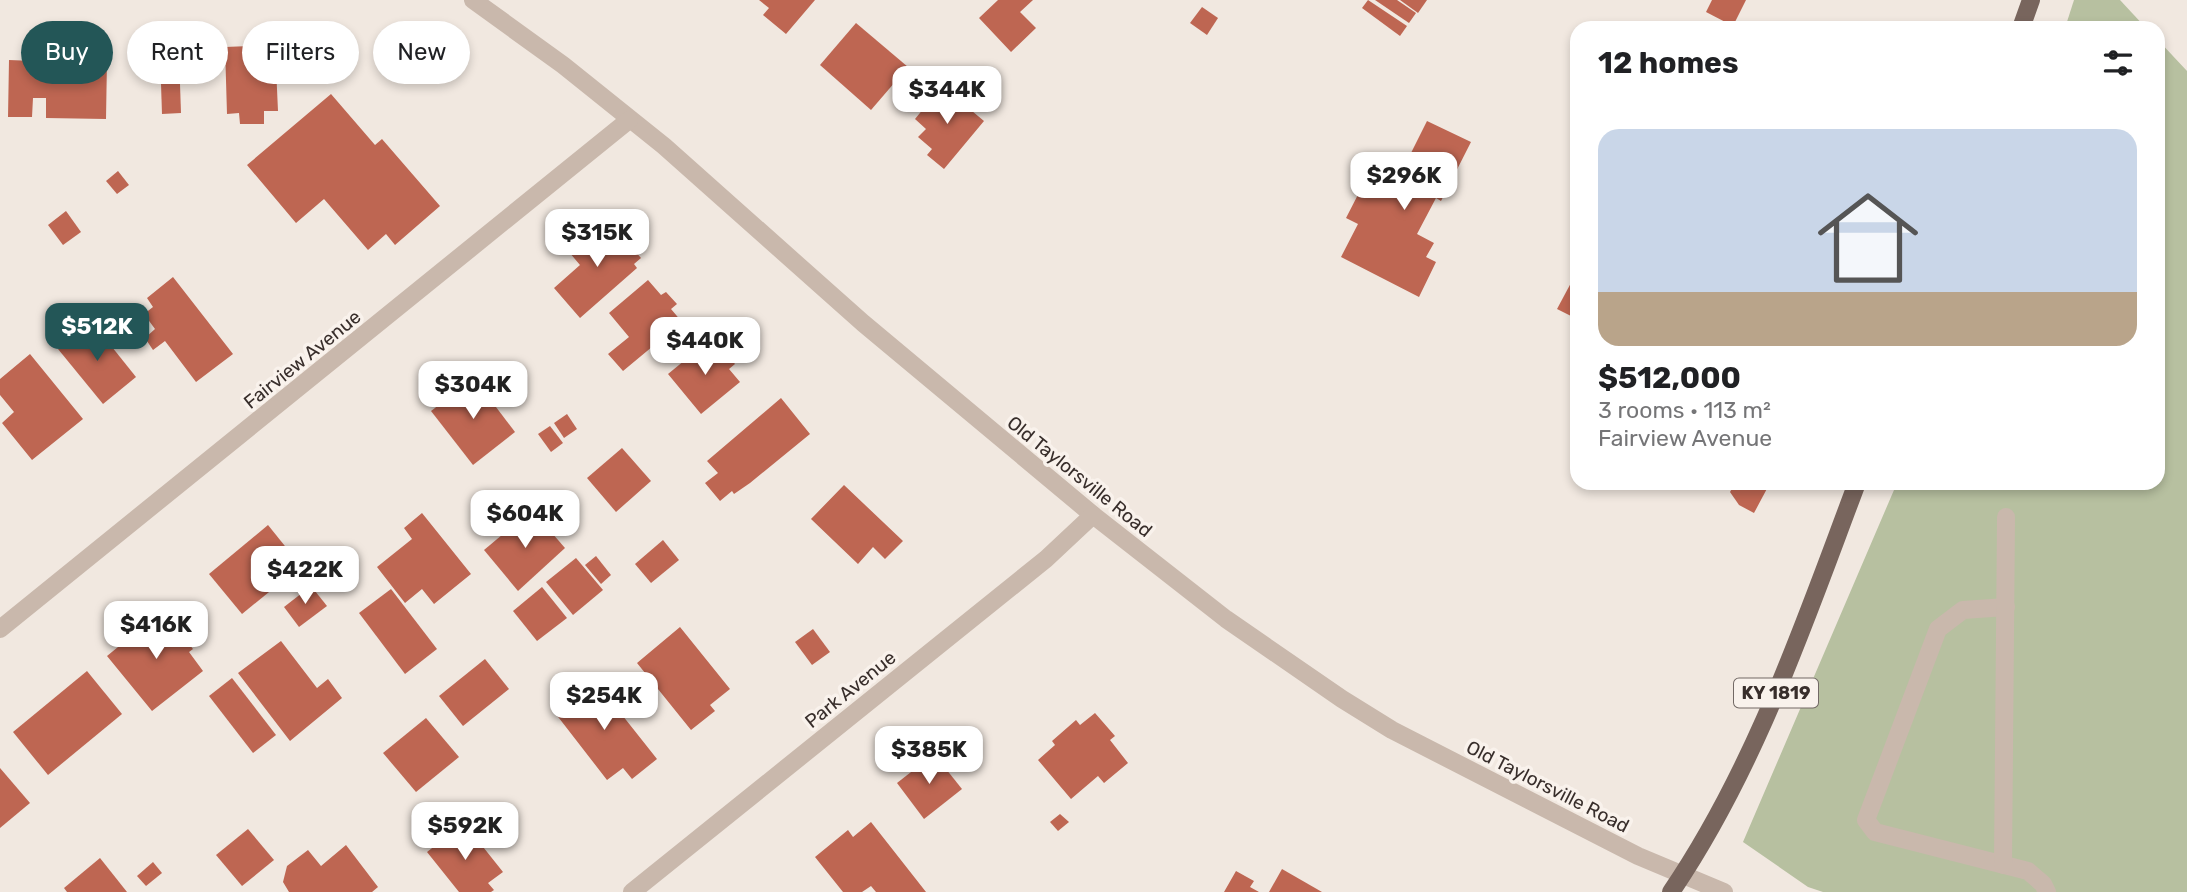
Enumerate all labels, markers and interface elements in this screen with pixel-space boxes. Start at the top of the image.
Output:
chip: Buy [21,21,113,84]
chip: Rent [127,21,228,84]
chip: Filters [242,21,359,84]
chip: New [373,21,470,84]
icon: filters [2099,44,2137,82]
text: 12 homes [1598,45,1739,81]
pin: $344K [898,66,996,126]
text: $344K [908,75,986,103]
pin: $296K [1355,152,1453,212]
text: $296K [1366,161,1442,189]
icon: home [1805,175,1931,301]
pin: $315K [548,210,646,269]
text: $315K [561,218,633,246]
pin: $512K [48,304,146,363]
street label: Fairview Avenue [239,305,365,414]
text: $512K [61,312,133,340]
pin: $440K [656,318,754,377]
text: $440K [666,326,744,354]
text: $512,000 [1598,360,1741,396]
pin: $304K [424,362,522,421]
text: $304K [434,370,512,398]
text: 3 rooms · 113 m² [1598,396,1771,424]
street label: Old Taylorsville Road [1003,411,1157,542]
text: Fairview Avenue [1598,424,1772,452]
pin: $604K [476,490,574,550]
text: $604K [487,499,563,527]
pin: $422K [256,546,354,606]
text: $422K [267,555,343,583]
pin: $416K [107,602,205,661]
text: $416K [120,610,192,638]
street label: Park Avenue [800,646,900,733]
pin: $254K [555,672,653,732]
road number: KY 1819 [1734,678,1818,708]
text: $254K [566,681,642,709]
pin: $385K [880,726,978,786]
text: $385K [891,735,967,763]
street label: Old Taylorsville Road [1462,735,1633,837]
pin: $592K [416,802,514,862]
text: $592K [427,811,503,839]

